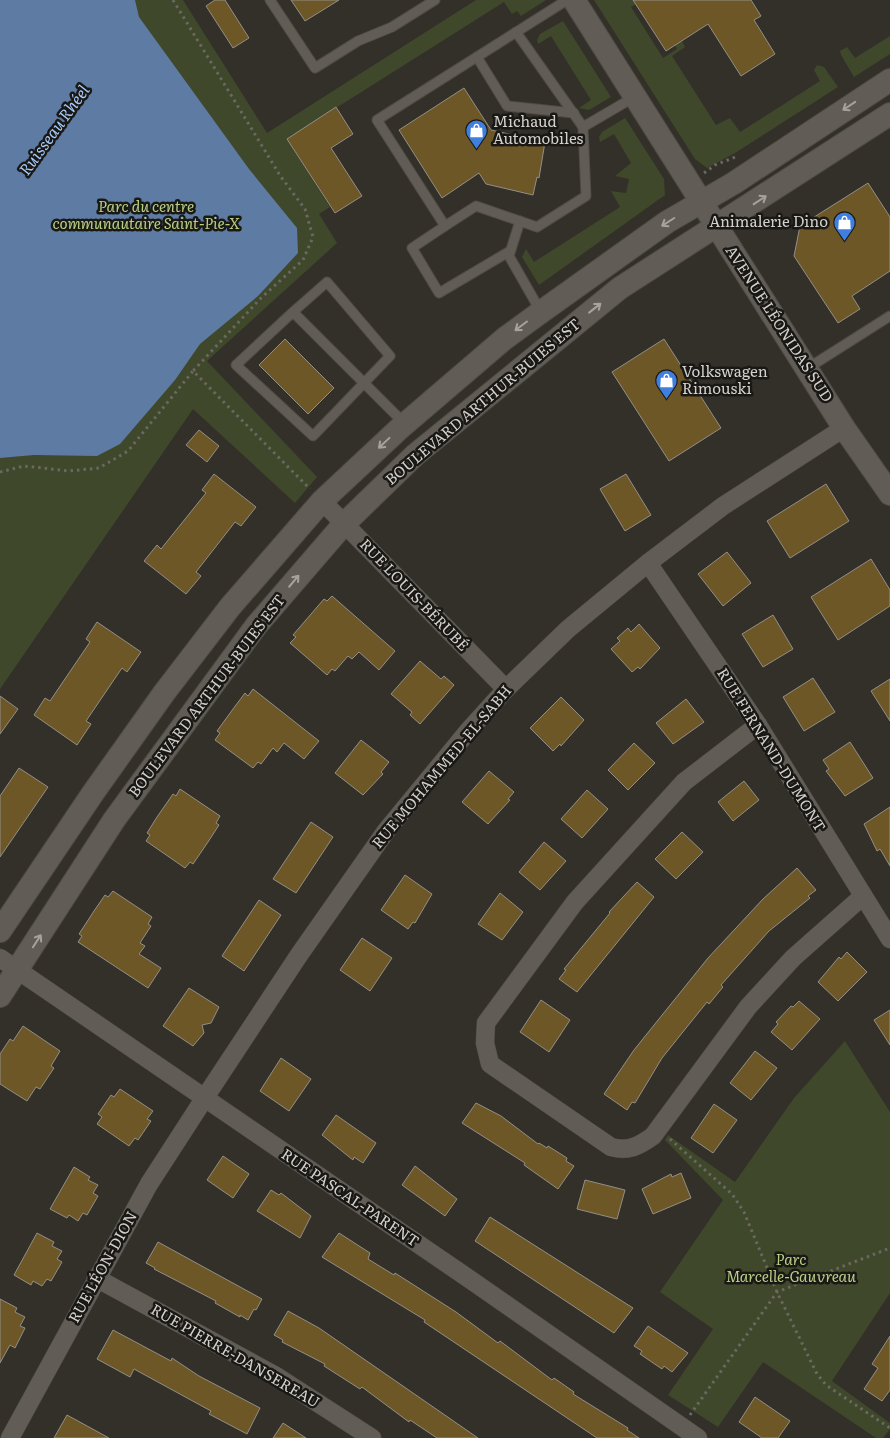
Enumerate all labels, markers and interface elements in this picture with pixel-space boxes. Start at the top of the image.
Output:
water label: Ruisseau Rhéel [12,79,95,180]
one-way arrow [842,101,856,111]
place label: Michaud Automobiles [493,109,583,149]
shop icon: Michaud Automobiles [465,119,489,150]
park label: Parc du centre communautaire Saint-Pie-X [52,194,240,234]
one-way arrow [753,194,767,205]
place label: Animalerie Dino [709,209,828,232]
shop icon: Animalerie Dino [832,210,856,241]
one-way arrow [661,217,675,227]
street label: AVENUE LÉONIDAS SUD [721,240,840,406]
one-way arrow [588,303,601,314]
street label: BOULEVARD ARTHUR-BUIES EST [379,312,585,490]
one-way arrow [515,321,528,332]
place label: Volkswagen Rimouski [682,359,768,399]
shop icon: Volkswagen Rimouski [654,369,678,400]
one-way arrow [378,437,391,449]
street label: RUE LOUIS-BÉRUBÉ [355,532,475,656]
one-way arrow [288,575,299,588]
street label: BOULEVARD ARTHUR-BUIES EST [122,589,290,801]
street label: RUE FERNAND-DUMONT [712,663,832,836]
street label: RUE MOHAMMED-EL-SABH [366,679,516,853]
one-way arrow [32,934,42,948]
street label: RUE PASCAL-PARENT [277,1142,424,1252]
street label: RUE LÉON-DION [61,1206,142,1326]
park label: Parc Marcelle-Gauvreau [726,1247,856,1287]
street label: RUE PIERRE-DANSEREAU [147,1297,324,1413]

